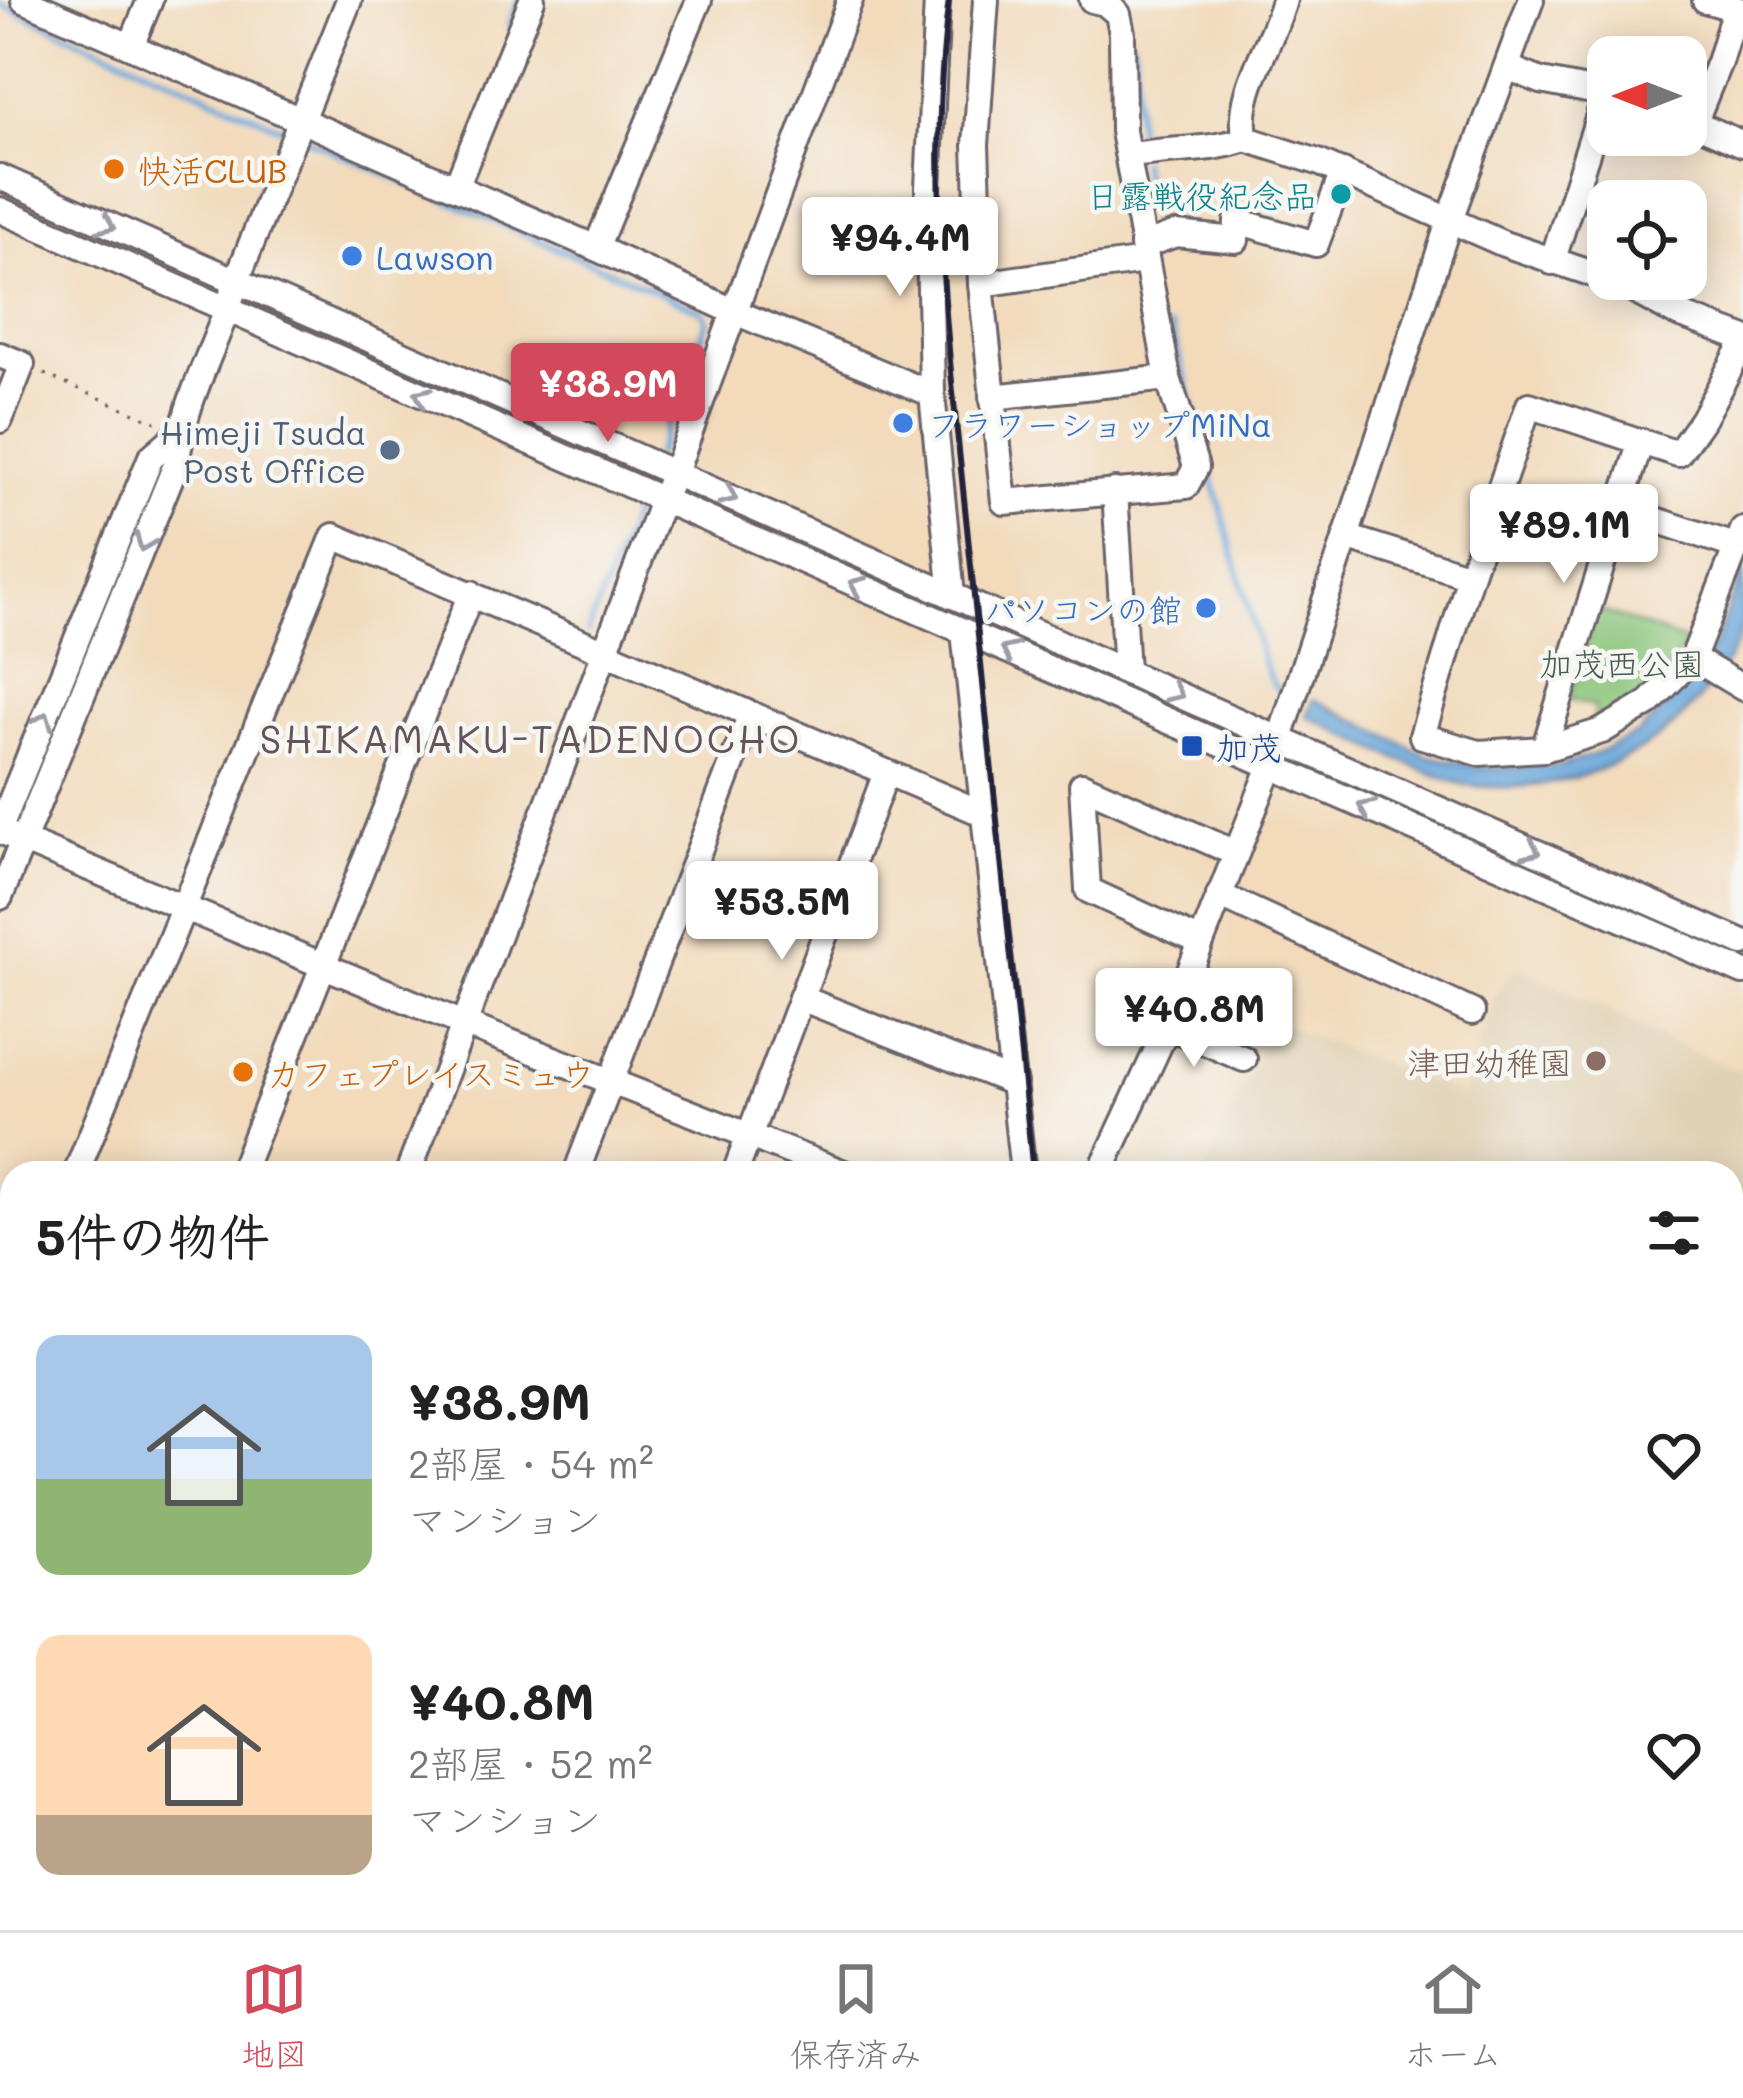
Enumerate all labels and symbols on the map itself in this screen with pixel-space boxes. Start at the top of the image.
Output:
north arrow [1587,36,1707,156]
place label: 快活CLUB [138,148,287,191]
marker: 快活CLUB [101,156,127,182]
place label: 日露戦役紀念品 [1086,173,1317,216]
marker: 日露戦役紀念品 [1328,181,1354,207]
pin: ¥94.4M [802,197,998,299]
one-way arrow [95,210,116,234]
place label: Lawson [376,235,493,278]
marker: Lawson [339,243,365,269]
pin: ¥38.9M [510,343,706,445]
one-way arrow [413,387,435,411]
place label: フラワーショップMiNa [927,402,1272,445]
place label: Himeji Tsuda Post Office [160,410,366,491]
marker: フラワーショップMiNa [890,410,916,436]
marker: Himeji Tsuda Post Office [377,437,403,463]
one-way arrow [717,482,738,505]
pin: ¥89.1M [1466,484,1662,586]
one-way arrow [134,531,158,552]
one-way arrow [848,576,869,600]
place label: パソコンの館 [984,587,1182,630]
marker: パソコンの館 [1193,595,1219,621]
park label: 加茂西公園 [1540,641,1705,684]
one-way arrow [1000,642,1021,666]
one-way arrow [1162,679,1184,703]
one-way arrow [30,710,54,731]
district label: SHIKAMAKU-TADENOCHO [260,712,802,763]
place label: 加茂 [1216,725,1282,768]
marker: 加茂 [1179,733,1205,759]
one-way arrow [1357,798,1378,822]
one-way arrow [1519,836,1541,860]
pin: ¥53.5M [684,861,880,963]
pin: ¥40.8M [1096,968,1292,1070]
place label: 津田幼稚園 [1407,1040,1572,1083]
marker: 津田幼稚園 [1583,1048,1609,1074]
place label: カフェプレイスミュウ [267,1051,594,1094]
marker: カフェプレイスミュウ [230,1059,256,1085]

